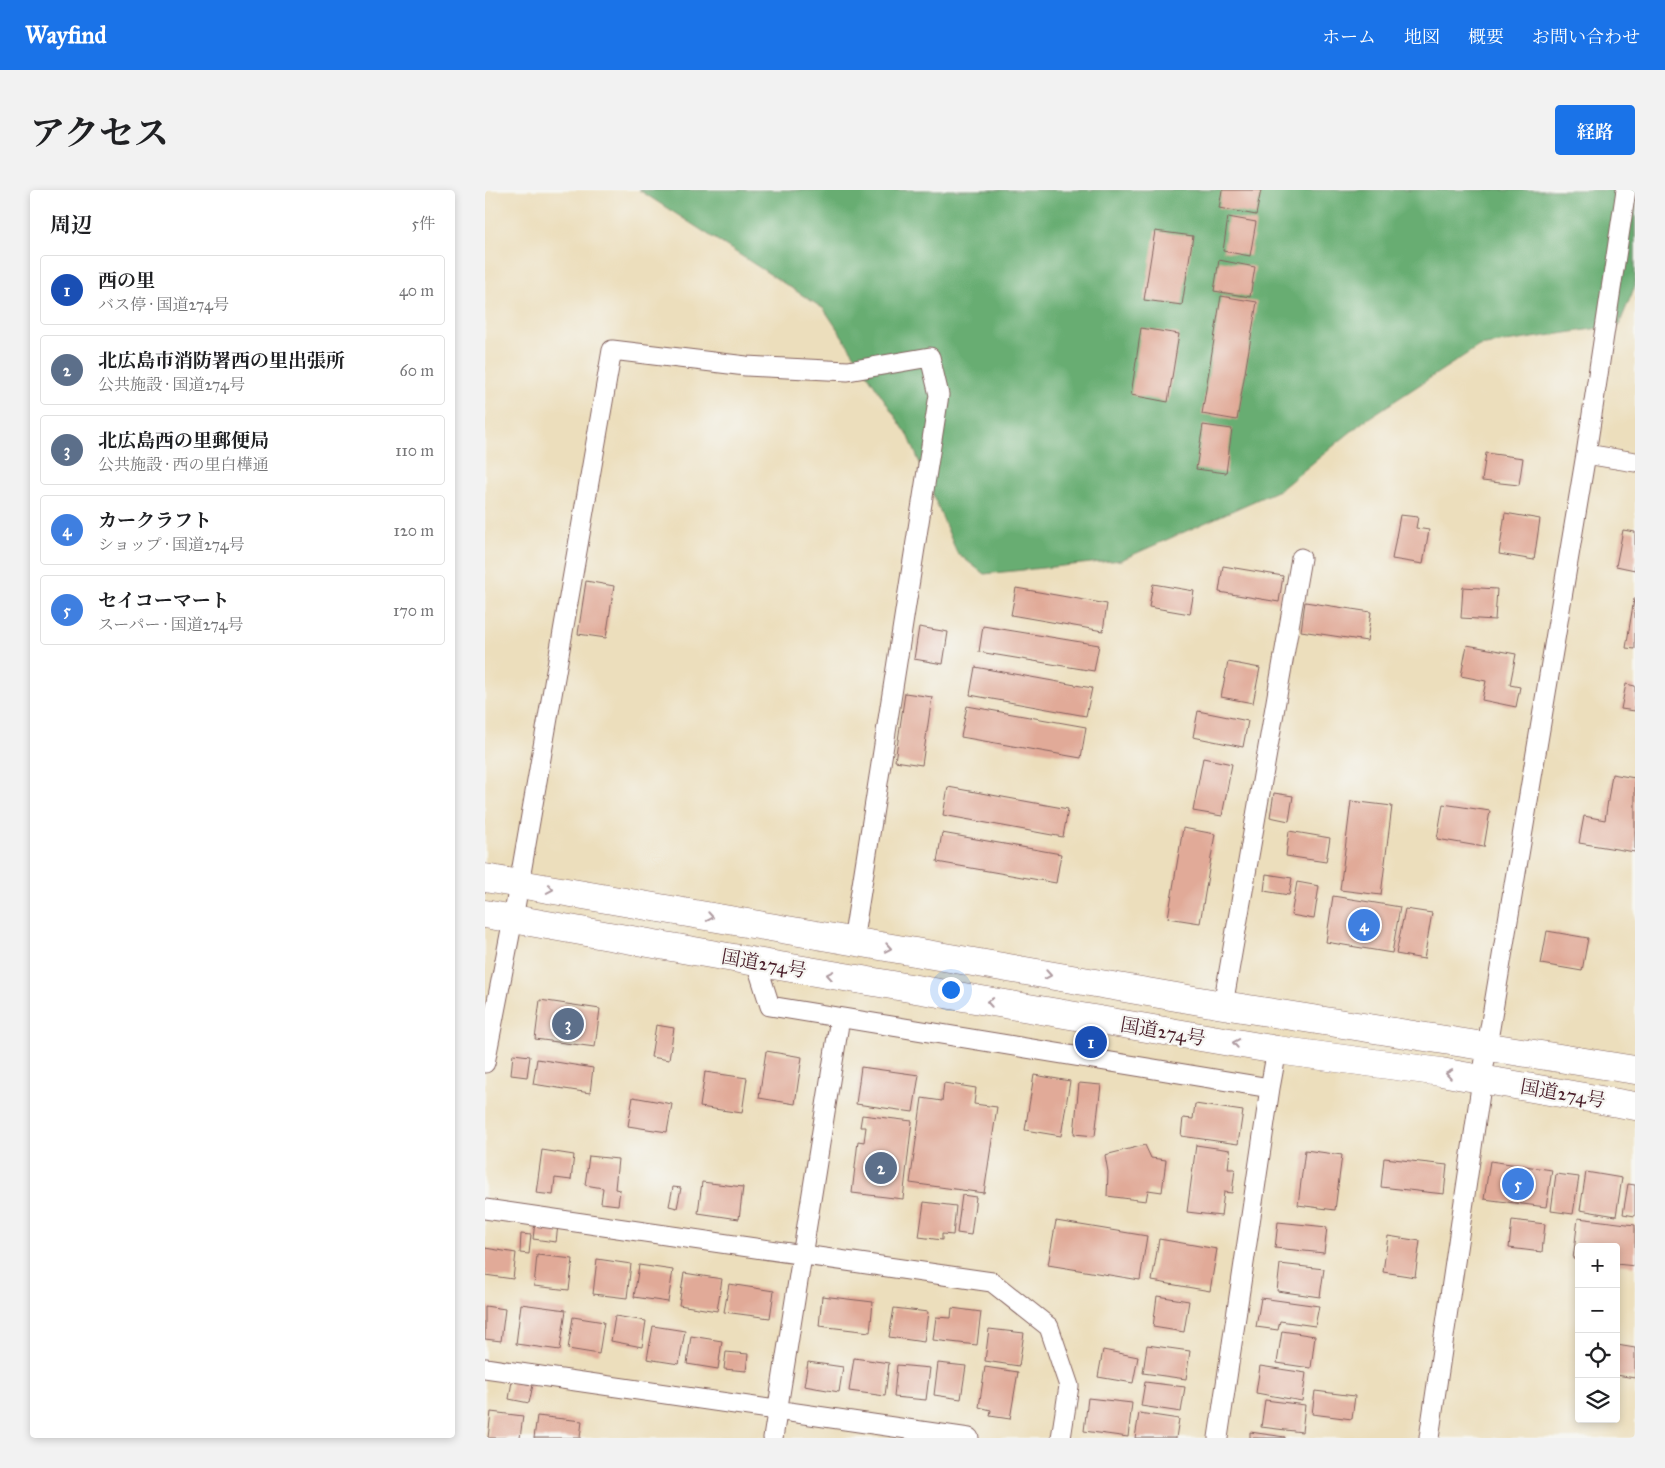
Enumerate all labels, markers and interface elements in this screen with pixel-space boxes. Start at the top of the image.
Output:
text: Wayfind [25,20,107,50]
text: ホーム [1322,26,1376,48]
text: 地図 [1404,26,1440,48]
text: 概要 [1468,26,1504,48]
text: お問い合わせ [1532,26,1640,48]
button: 経路 [1555,105,1635,155]
text: アクセス [30,112,169,155]
text: 周辺 [50,212,92,238]
text: 5件 [412,214,435,233]
text: 西の里 [98,269,155,292]
text: 1 [64,281,70,300]
text: 40 m [399,281,434,300]
text: バス停 · 国道274号 [98,295,229,314]
text: 北広島市消防署西の里出張所 [98,349,345,372]
text: 2 [63,361,71,380]
text: 60 m [400,361,434,380]
text: 公共施設 · 国道274号 [98,375,245,394]
text: 北広島西の里郵便局 [98,429,269,452]
text: 3 [64,441,70,460]
text: 110 m [395,441,434,460]
text: 公共施設 · 西の里白樺通 [98,455,268,474]
text: カークラフト [98,509,212,532]
text: 4 [63,521,71,540]
text: 120 m [394,521,434,540]
text: ショップ · 国道274号 [98,535,245,554]
text: セイコーマート [98,589,230,612]
text: 5 [63,601,71,620]
text: 170 m [393,601,434,620]
text: スーパー · 国道274号 [98,615,243,634]
one-way arrow [546,884,555,894]
pin: 4 [1348,906,1380,944]
one-way arrow [706,912,715,922]
one-way arrow [883,942,892,952]
street label: 国道274号 [720,945,808,982]
one-way arrow [825,970,834,980]
one-way arrow [1044,970,1052,980]
your location [938,977,964,1003]
one-way arrow [985,997,994,1007]
pin: 3 [552,1005,584,1043]
street label: 国道274号 [1119,1013,1207,1050]
pin: 1 [1075,1023,1107,1061]
one-way arrow [1232,1039,1241,1049]
one-way arrow [1445,1069,1453,1079]
street label: 国道274号 [1519,1075,1607,1112]
pin: 2 [865,1149,897,1187]
pin: 5 [1502,1165,1534,1203]
map controls [1575,1243,1620,1423]
button: + [1575,1243,1620,1288]
button: − [1575,1288,1620,1333]
button: locate [1575,1333,1620,1378]
button: layers [1575,1378,1620,1423]

